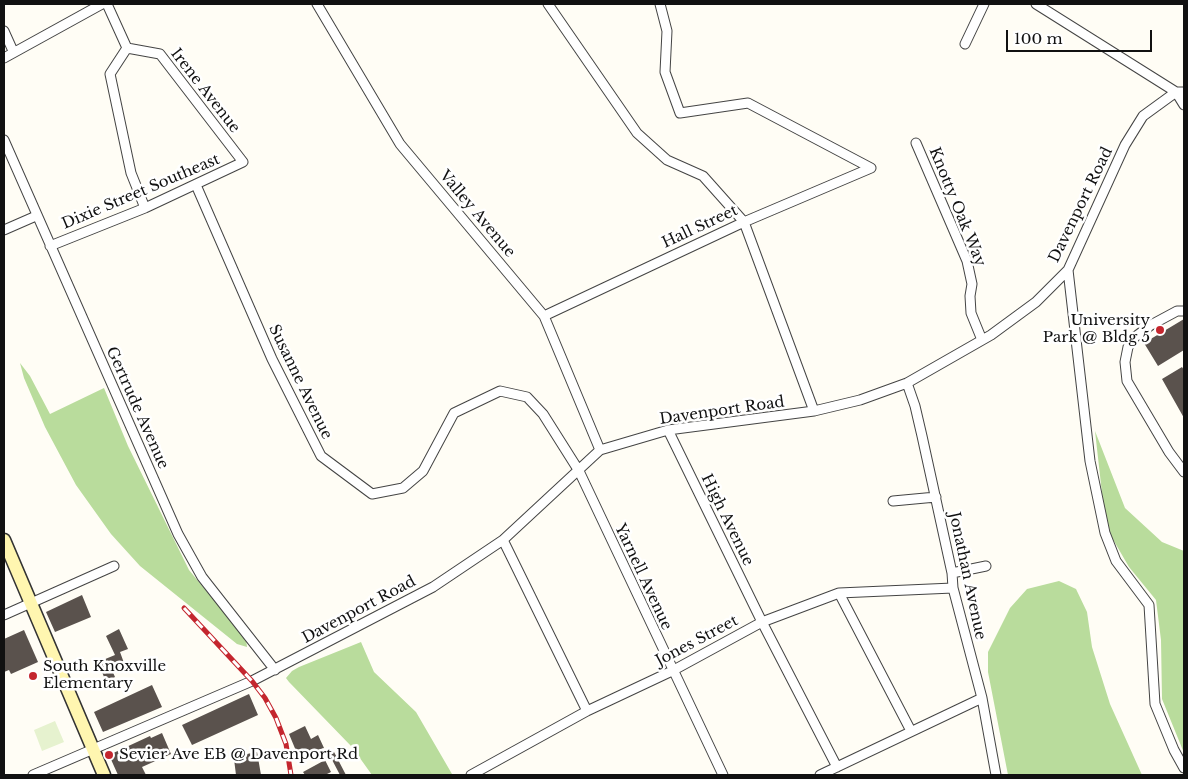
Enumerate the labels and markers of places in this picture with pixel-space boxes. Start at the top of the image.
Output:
place label: University Park @ Bldg 5 [1043,312,1150,347]
marker: University Park @ Bldg 5 [1154,324,1166,336]
place label: South Knoxville Elementary [43,658,166,693]
marker: South Knoxville Elementary [27,670,39,682]
place label: Sevier Ave EB @ Davenport Rd [119,746,358,764]
marker: Sevier Ave EB @ Davenport Rd [103,749,115,761]

